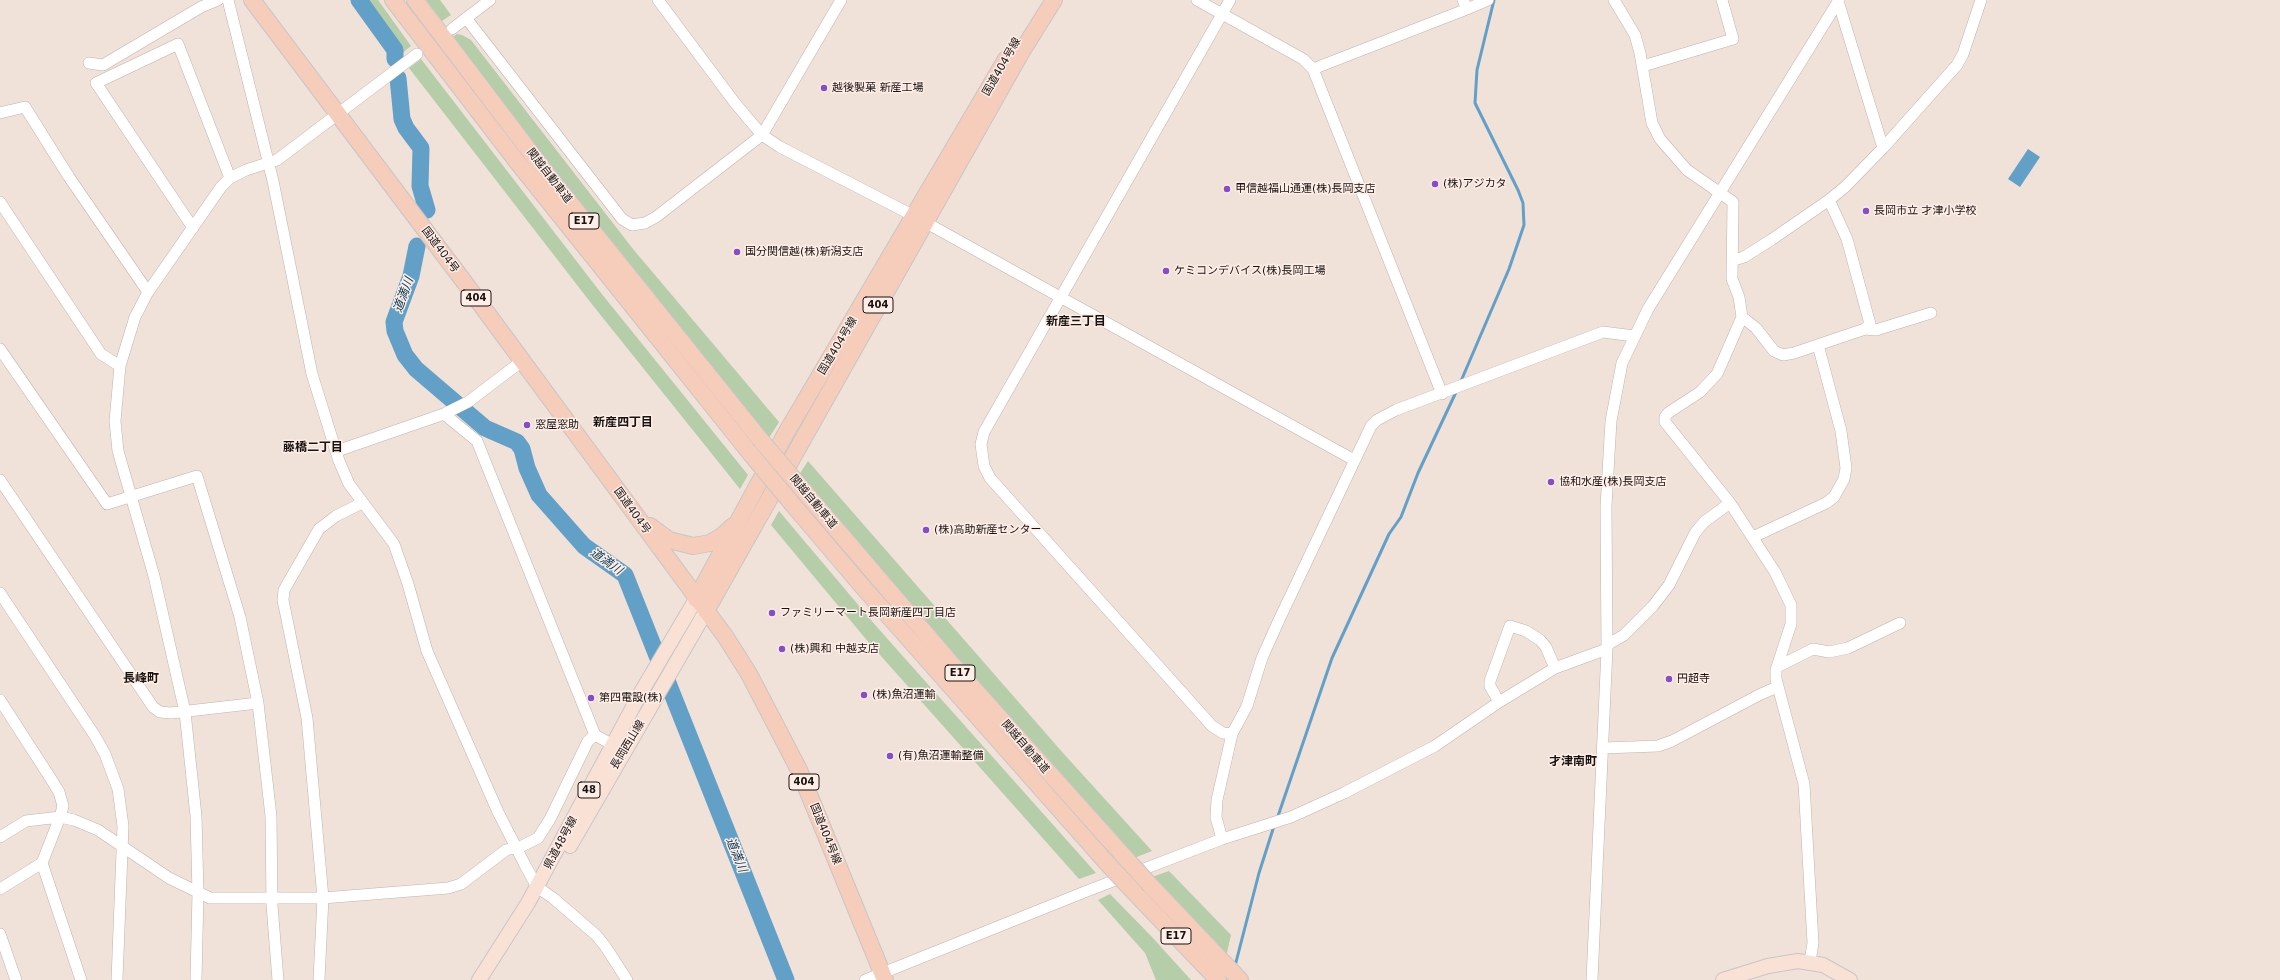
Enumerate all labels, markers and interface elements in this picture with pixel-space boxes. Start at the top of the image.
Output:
street label: 国道404号線 [980,36,1024,98]
place label: 越後製菓 新産工場 [832,81,923,95]
marker: 越後製菓 新産工場 [819,83,829,93]
street label: 関越自動車道 [523,146,575,206]
place label: (株)アジカタ [1443,177,1507,191]
marker: (株)アジカタ [1430,179,1440,189]
place label: 甲信越福山通運(株)長岡支店 [1235,182,1376,196]
marker: 甲信越福山通運(株)長岡支店 [1222,184,1232,194]
place label: 長岡市立 才津小学校 [1874,204,1976,218]
marker: 長岡市立 才津小学校 [1861,206,1871,216]
road number: E17 [569,213,599,229]
street label: 国道404号 [418,224,462,276]
place label: 国分関信越(株)新潟支店 [745,245,864,259]
marker: 国分関信越(株)新潟支店 [732,247,742,257]
place label: ケミコンデバイス(株)長岡工場 [1174,264,1326,278]
marker: ケミコンデバイス(株)長岡工場 [1161,266,1171,276]
water label: 道満川 [391,276,417,314]
road number: 404 [461,290,491,306]
road number: 404 [863,297,893,313]
street label: 国道404号線 [816,315,860,377]
district label: 新産三丁目 [1046,315,1106,329]
district label: 新産四丁目 [593,416,653,430]
place label: 窓屋窓助 [535,418,579,432]
marker: 窓屋窓助 [522,420,532,430]
district label: 藤橋二丁目 [283,441,343,455]
street label: 関越自動車道 [787,472,839,532]
place label: 協和水産(株)長岡支店 [1559,475,1667,489]
marker: 協和水産(株)長岡支店 [1546,477,1556,487]
street label: 国道404号 [611,485,653,537]
place label: (株)高助新産センター [934,523,1042,537]
marker: (株)高助新産センター [921,525,931,535]
water label: 道満川 [587,546,625,578]
place label: ファミリーマート長岡新産四丁目店 [780,606,956,620]
marker: ファミリーマート長岡新産四丁目店 [767,608,777,618]
place label: (株)興和 中越支店 [790,642,879,656]
marker: (株)興和 中越支店 [777,644,787,654]
road number: E17 [945,665,975,681]
district label: 長峰町 [123,672,159,686]
place label: 円超寺 [1677,672,1710,686]
marker: 円超寺 [1664,674,1674,684]
place label: (株)魚沼運輸 [872,688,936,702]
marker: (株)魚沼運輸 [859,690,869,700]
place label: 第四電設(株) [599,691,663,705]
marker: 第四電設(株) [586,693,596,703]
street label: 長岡西山線 [608,718,648,772]
street label: 関越自動車道 [998,718,1052,776]
place label: (有)魚沼運輸整備 [898,749,984,763]
marker: (有)魚沼運輸整備 [885,751,895,761]
district label: 才津南町 [1549,755,1597,769]
road number: 404 [789,774,819,790]
road number: 48 [578,782,600,798]
street label: 国道404号線 [807,801,843,867]
street label: 県道48号線 [542,814,580,872]
water label: 道満川 [723,836,749,874]
road number: E17 [1161,928,1191,944]

